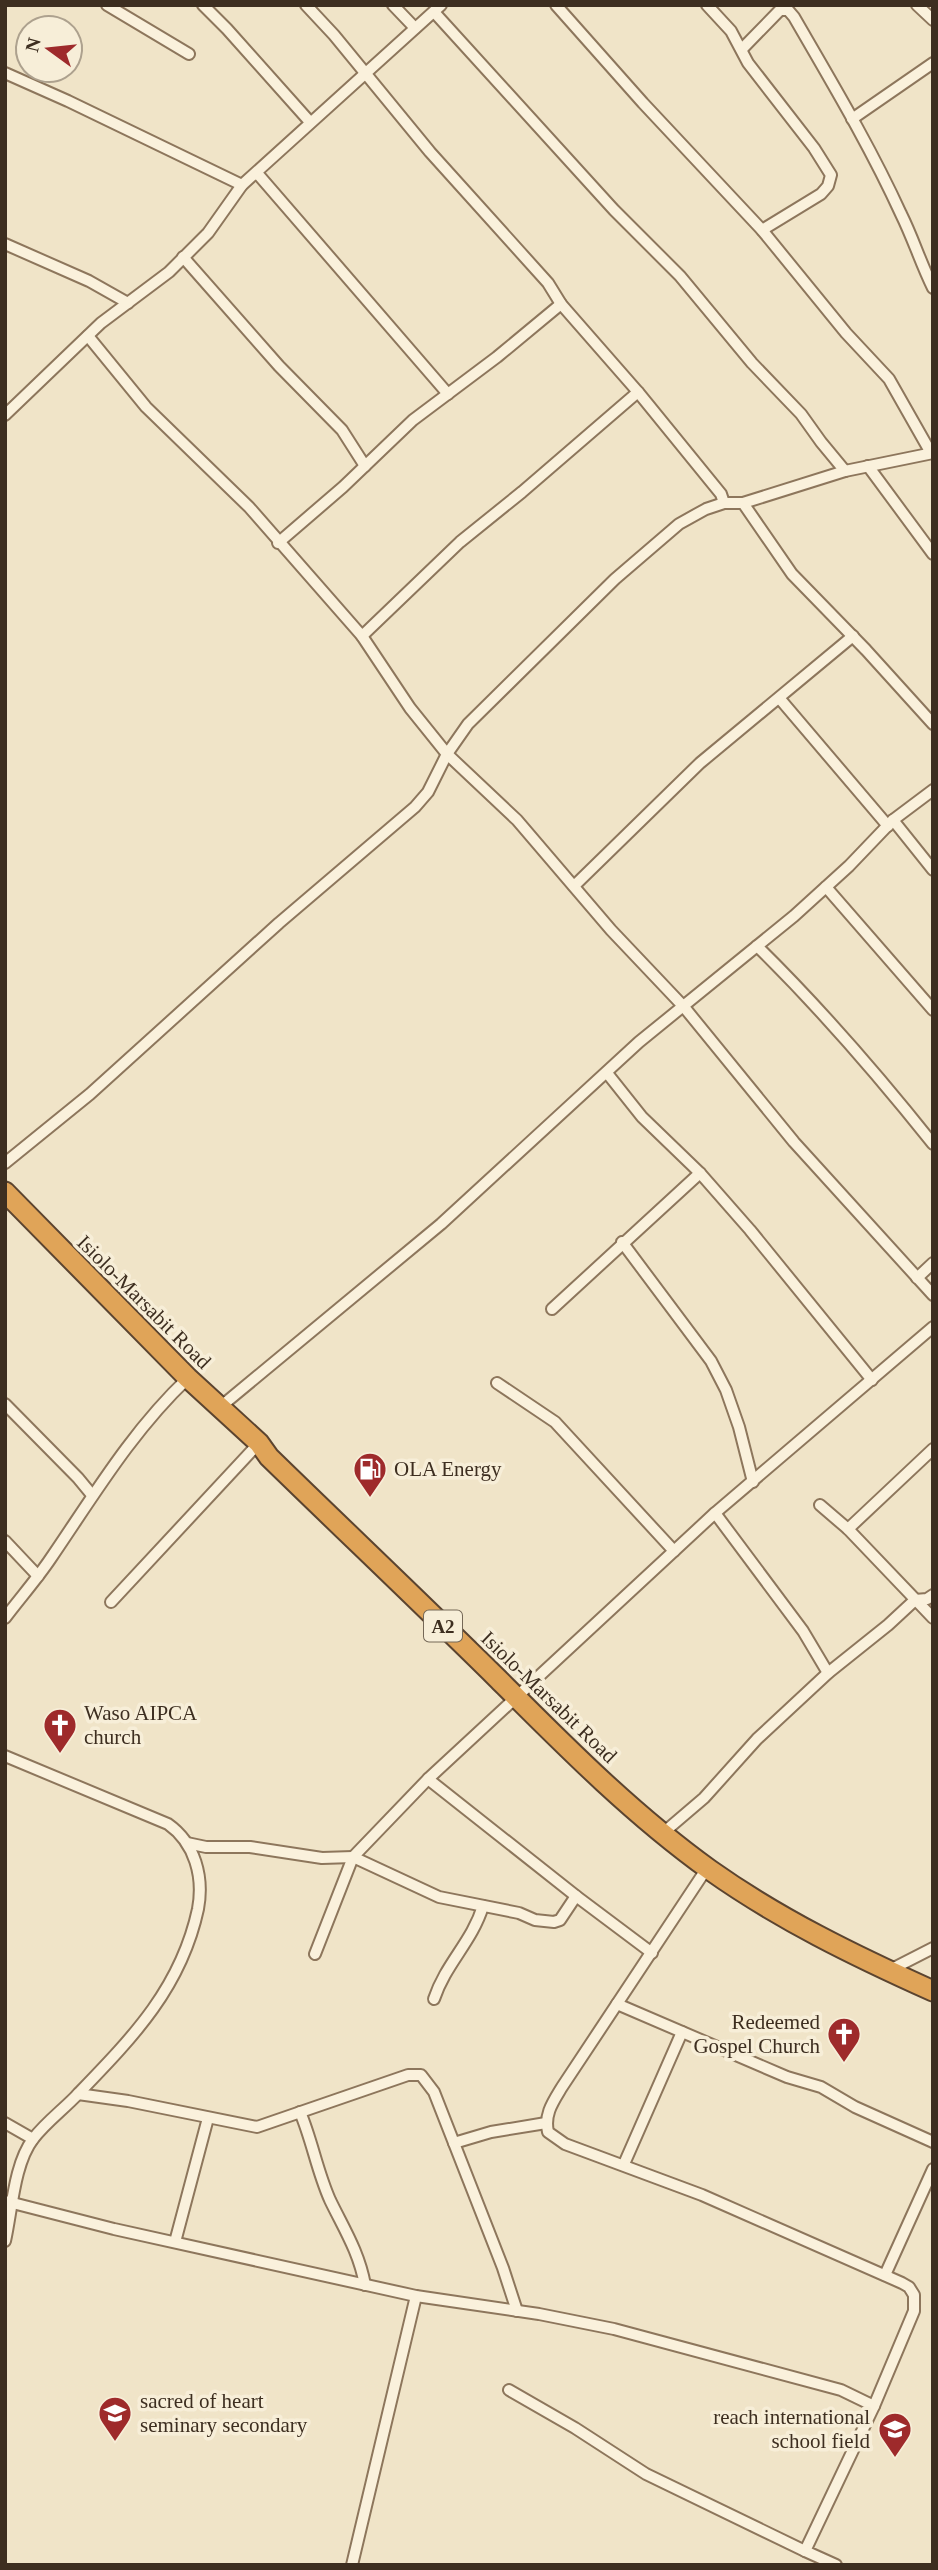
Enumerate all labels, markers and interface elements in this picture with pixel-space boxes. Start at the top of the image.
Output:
north arrow [14,14,84,84]
text: N [21,35,45,54]
street label: Isiolo-Marsabit Road [72,1230,216,1374]
fuel station icon: OLA Energy [351,1450,389,1499]
place label: OLA Energy [394,1457,502,1481]
road number: A2 [424,1610,462,1642]
street label: Isiolo-Marsabit Road [476,1626,622,1768]
place label: Waso AIPCA church [84,1701,198,1749]
church icon: Waso AIPCA church [41,1706,79,1755]
place label: Redeemed Gospel Church [693,2010,820,2058]
church icon: Redeemed Gospel Church [825,2015,863,2064]
place label: sacred of heart seminary secondary [140,2389,308,2437]
school or university icon: sacred of heart seminary secondary [96,2394,134,2443]
place label: reach international school field [713,2405,870,2453]
school or university icon: reach international school field [876,2410,914,2459]

